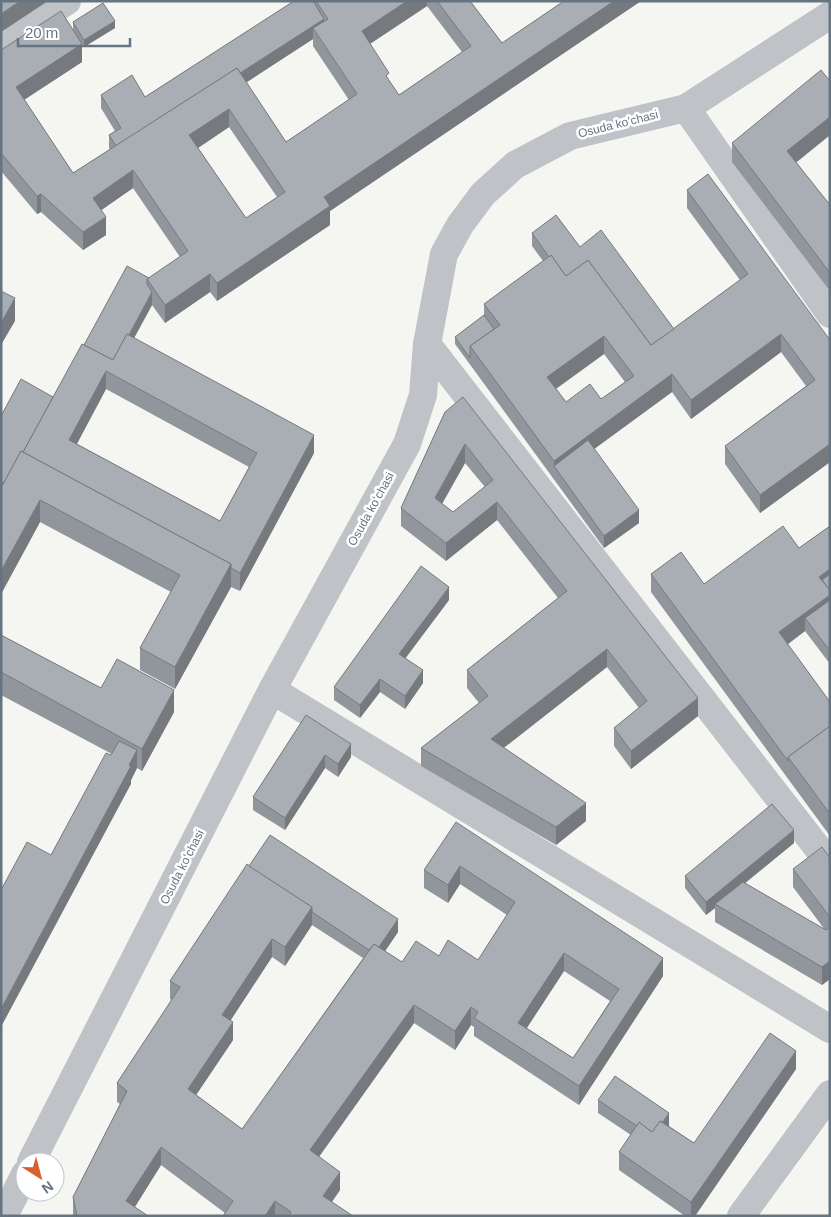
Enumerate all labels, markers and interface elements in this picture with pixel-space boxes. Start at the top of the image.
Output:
scale bar [18,15,130,47]
text: 20 m [25,24,58,41]
street label: Osuda koʻchasi [577,107,659,141]
street label: Osuda koʻchasi [345,470,397,548]
street label: Osuda koʻchasi [157,827,207,907]
north arrow [15,1152,65,1202]
text: N [39,1178,56,1197]

